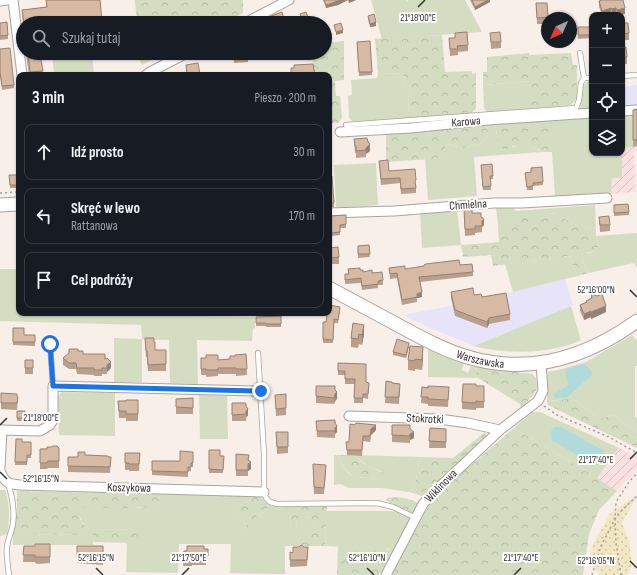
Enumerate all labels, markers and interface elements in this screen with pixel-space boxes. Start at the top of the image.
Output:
text: 21°18'00"E [400,12,436,24]
north arrow [541,12,577,48]
map controls [589,12,625,156]
button: + [589,12,625,48]
search box [16,16,332,60]
icon: search [30,27,52,49]
text: Szukaj tutaj [62,29,120,48]
button: − [589,48,625,84]
button: locate [589,84,625,120]
text: 3 min [32,88,65,108]
text: Pieszo · 200 m [254,90,316,106]
street label: Karowa [451,113,482,131]
button: layers [589,120,625,156]
icon: ahead [33,141,55,163]
text: Idź prosto [71,143,124,162]
text: 30 m [293,144,315,160]
street label: Chmielna [449,196,488,214]
text: Skręć w lewo [71,199,140,218]
icon: left [33,205,55,227]
text: 170 m [289,208,315,224]
text: Rattanowa [71,218,118,234]
icon: arrive [33,269,55,291]
text: Cel podróży [71,271,133,290]
text: 52°16'00"N [577,284,615,296]
route start [41,335,59,353]
street label: Warszawska [454,346,505,371]
route end [252,382,270,400]
street label: Stokrotki [406,411,444,427]
text: 21°18'00"E [23,412,59,424]
text: 21°17'40"E [578,454,614,466]
street label: Wiklinowa [422,466,461,506]
text: 52°16'15"N [23,473,59,485]
street label: Koszykowa [107,480,151,496]
text: 52°16'15"N [78,552,114,564]
text: 21°17'50"E [171,552,207,564]
text: 52°16'10"N [349,552,385,564]
text: 21°17'40"E [503,552,539,564]
text: 52°16'05"N [577,555,615,567]

